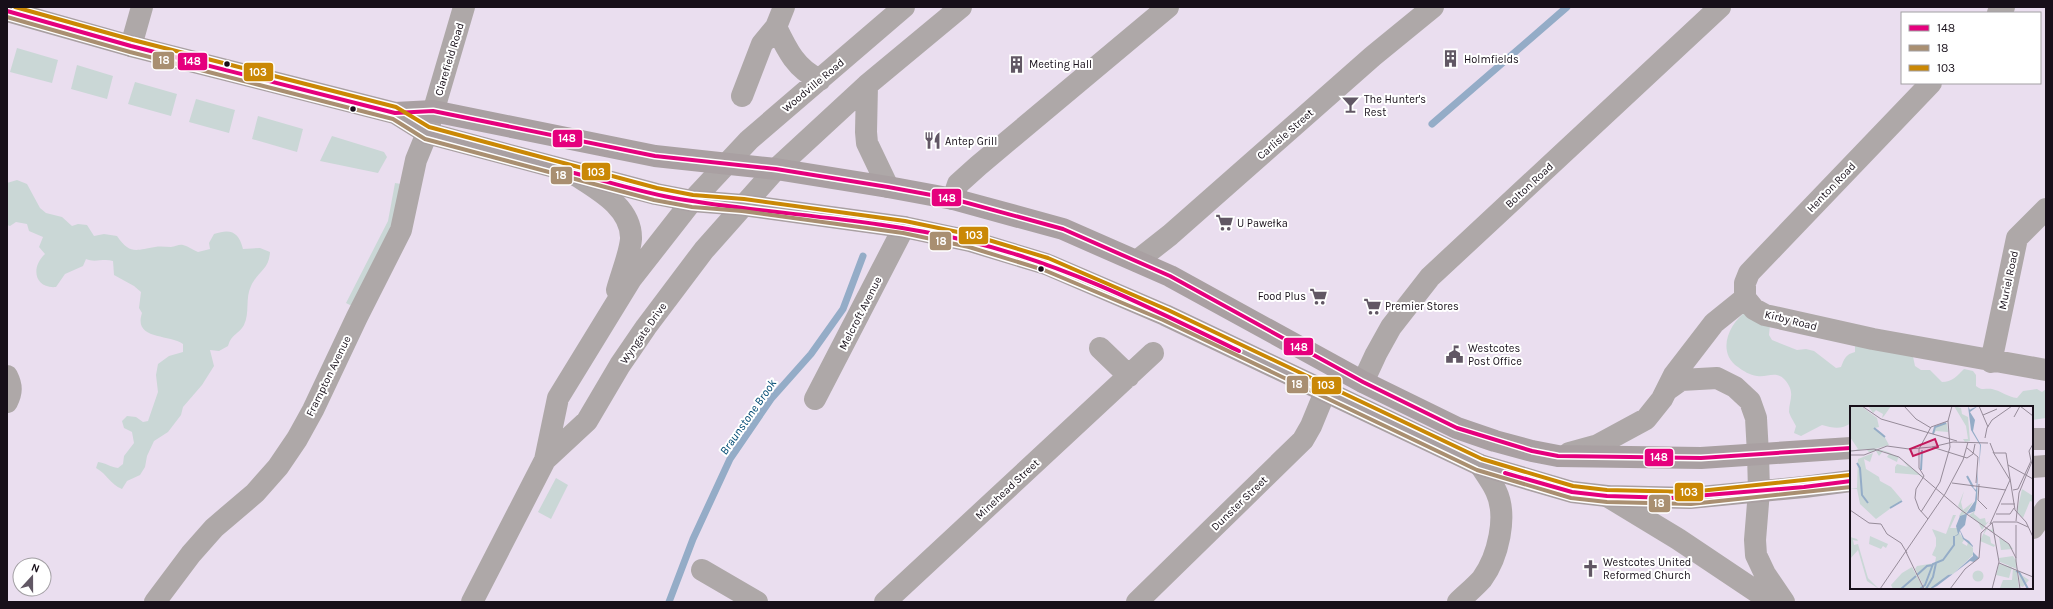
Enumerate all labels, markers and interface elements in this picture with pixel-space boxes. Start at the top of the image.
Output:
legend [1901,12,2041,84]
street label: Clarefield Road [432,21,467,97]
text: 148 [1937,21,1955,35]
text: 18 [1937,41,1948,55]
building icon: Holmfields [1441,49,1461,69]
line badge: 18 [152,51,175,70]
line badge: 148 [177,52,208,71]
place label: Holmfields [1464,53,1519,66]
text: 18 [158,54,170,67]
building icon: Meeting Hall [1006,54,1026,74]
text: 148 [183,55,201,68]
street label: Woodville Road [780,56,847,115]
place label: Meeting Hall [1029,58,1092,71]
unlabelled marker [222,59,232,69]
text: 103 [1937,61,1955,75]
line badge: 103 [243,62,274,82]
text: 103 [249,66,267,79]
place label: The Hunter's Rest [1364,93,1426,119]
bar icon: The Hunter's Rest [1341,95,1361,115]
unlabelled marker [348,104,358,114]
street label: Carlisle Street [1254,106,1316,162]
line badge: 148 [552,129,583,148]
restaurant icon: Antep Grill [922,131,942,151]
text: 148 [558,132,576,145]
place label: Antep Grill [945,135,997,148]
street label: Bolton Road [1503,160,1556,211]
street label: Henton Road [1804,160,1858,215]
line badge: 103 [581,162,611,181]
line badge: 18 [550,166,573,185]
text: 103 [587,166,605,179]
text: 18 [555,169,567,182]
line badge: 148 [931,188,962,207]
text: 148 [938,192,956,205]
supermarket icon: U Pawełka [1214,213,1234,233]
place label: U Pawełka [1237,217,1288,230]
line badge: 103 [958,226,989,245]
text: 103 [965,229,983,242]
line badge: 18 [929,231,952,251]
text: 18 [935,235,947,248]
street label: Muriel Road [1996,249,2021,311]
unlabelled marker [1036,264,1046,274]
street label: Melcroft Avenue [836,274,885,352]
supermarket icon: Food Plus [1309,286,1329,306]
place label: Food Plus [1258,290,1306,303]
supermarket icon: Premier Stores [1362,296,1382,316]
street label: Wyngate Drive [617,300,670,366]
place label: Premier Stores [1385,300,1459,313]
street label: Kirby Road [1763,308,1818,333]
street label: Frampton Avenue [303,333,354,419]
line badge: 148 [1283,337,1314,356]
text: 148 [1290,341,1308,354]
place label: Westcotes Post Office [1468,342,1522,368]
public building icon: Westcotes Post Office [1445,344,1465,364]
line badge: 18 [1286,375,1309,394]
water label: Braunstone Brook [717,376,780,457]
line badge: 103 [1311,376,1342,395]
text: 18 [1291,378,1303,391]
text: 103 [1317,379,1335,392]
inset map [1850,406,2033,589]
line badge: 148 [1644,448,1674,467]
text: 148 [1650,451,1668,464]
street label: Minehead Street [973,456,1042,522]
street label: Dunster Street [1209,473,1270,533]
line badge: 103 [1674,482,1704,502]
text: 103 [1680,486,1698,499]
line badge: 18 [1648,494,1671,513]
text: 18 [1653,497,1665,510]
place label: Westcotes United Reformed Church [1603,556,1691,582]
north arrow [12,557,52,597]
church icon: Westcotes United Reformed Church [1580,558,1600,578]
text: N [29,561,41,576]

